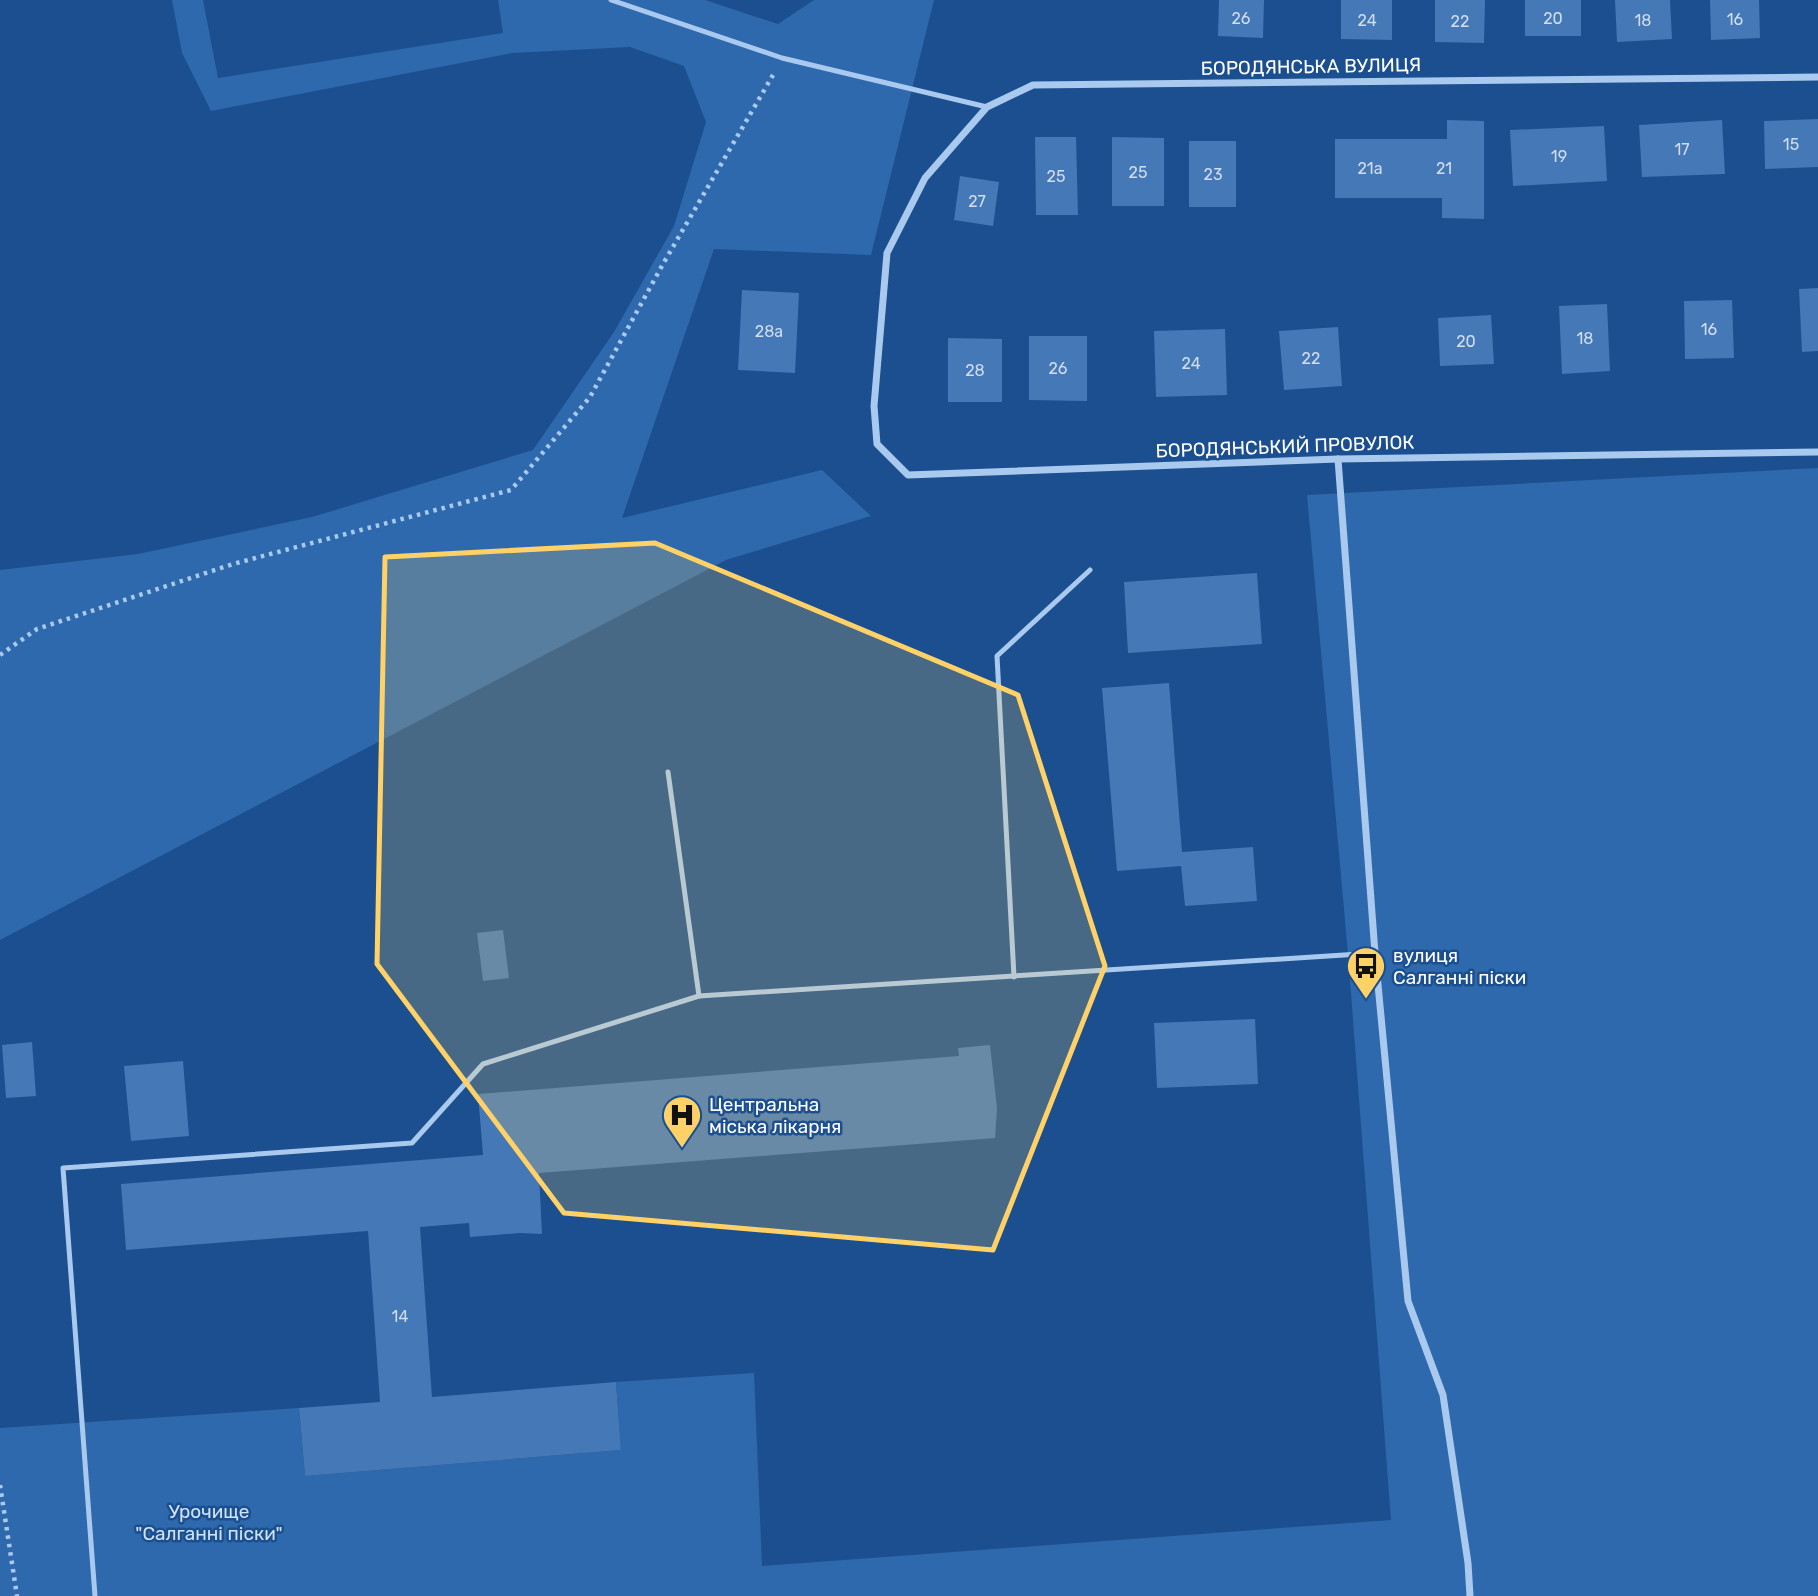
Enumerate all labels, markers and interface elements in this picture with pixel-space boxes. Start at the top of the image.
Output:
house number: 26 [1231,9,1251,28]
house number: 20 [1543,9,1563,28]
house number: 16 [1727,10,1744,29]
house number: 24 [1357,11,1377,30]
house number: 18 [1634,11,1652,30]
house number: 22 [1451,12,1469,31]
street label: БОРОДЯНСЬКА ВУЛИЦЯ [1201,53,1421,80]
house number: 15 [1783,135,1799,154]
house number: 17 [1674,140,1690,159]
house number: 19 [1551,147,1567,166]
house number: 21а [1357,159,1383,178]
house number: 21 [1436,159,1452,178]
house number: 25 [1129,163,1147,182]
house number: 23 [1203,165,1223,184]
house number: 25 [1047,167,1065,186]
house number: 27 [968,192,986,211]
house number: 16 [1701,320,1718,339]
house number: 28а [755,322,783,341]
house number: 18 [1576,329,1594,348]
house number: 20 [1456,332,1476,351]
house number: 22 [1302,349,1320,368]
house number: 24 [1181,354,1201,373]
house number: 26 [1048,359,1068,378]
house number: 28 [965,361,985,380]
street label: БОРОДЯНСЬКИЙ ПРОВУЛОК [1155,430,1415,463]
place label: вулиця Салганні піски [1393,944,1526,989]
bus stop icon: вулиця Салганні піски [1345,945,1387,1000]
place label: Центральна міська лікарня [709,1093,841,1138]
hospital icon: Центральна міська лікарня [661,1094,703,1149]
house number: 14 [392,1307,408,1326]
park label: Урочище "Салганні піски" [135,1500,283,1545]

